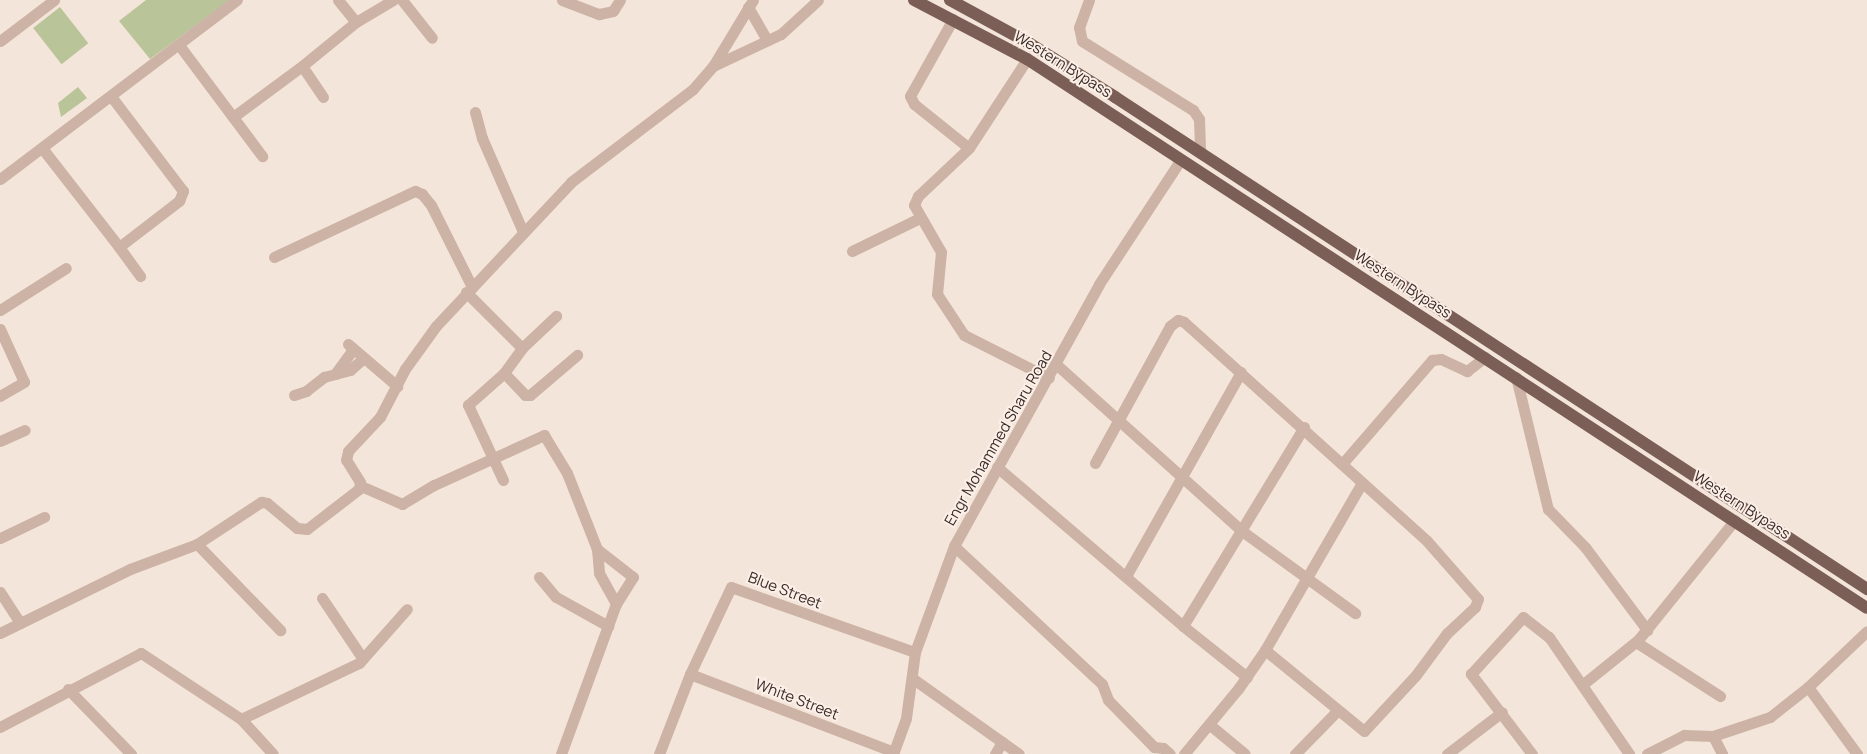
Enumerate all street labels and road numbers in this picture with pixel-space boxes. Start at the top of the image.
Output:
street label: Western Bypass [1011,27,1115,101]
street label: Western Bypass [1351,246,1455,322]
street label: Engr Mohammed Sharu Road [940,347,1056,529]
street label: Western Bypass [1690,467,1794,543]
street label: Blue Street [746,568,824,612]
street label: White Street [753,675,841,723]

